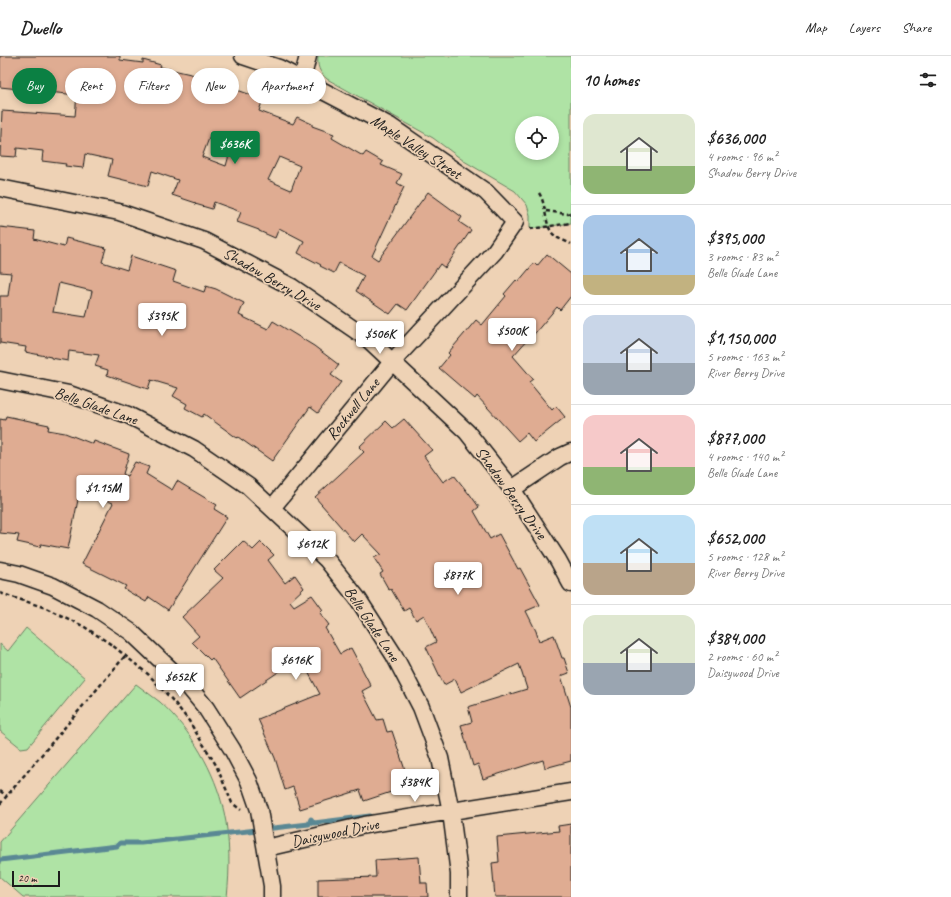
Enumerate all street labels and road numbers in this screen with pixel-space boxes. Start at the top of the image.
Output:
street label: Maple Valley Street [367,110,467,185]
street label: Shadow Berry Drive [220,243,326,316]
street label: Rockwell Lane [322,373,385,444]
street label: Belle Glade Lane [52,382,142,430]
street label: Shadow Berry Drive [471,443,552,545]
street label: Belle Glade Lane [340,583,405,667]
street label: Daisywood Drive [290,814,382,852]

